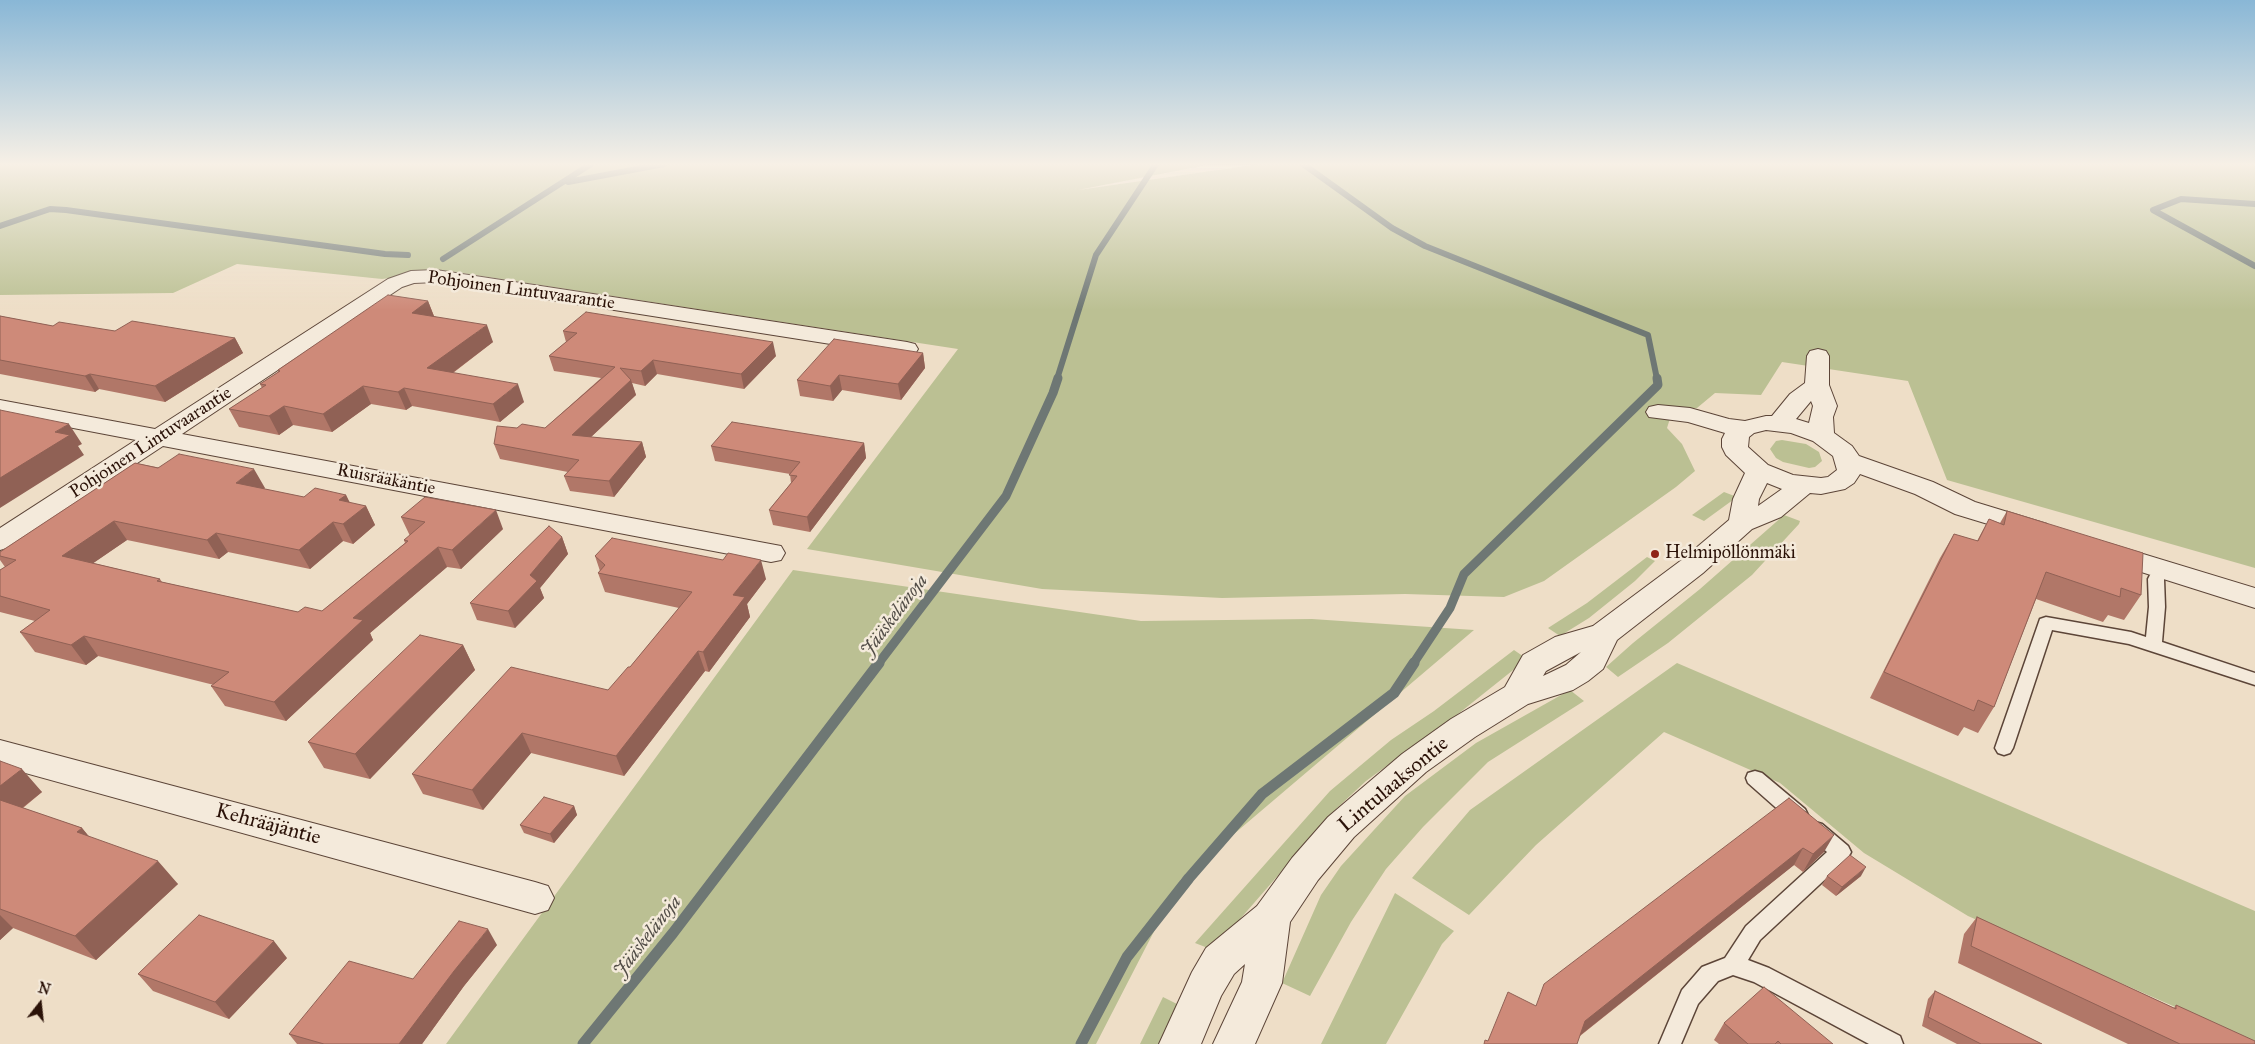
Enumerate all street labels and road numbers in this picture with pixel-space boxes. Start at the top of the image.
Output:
street label: Pohjoinen Lintuvaarantie [426,267,616,315]
street label: Pohjoinen Lintuvaarantie [66,383,236,503]
street label: Ruisrääkäntie [335,460,437,500]
street label: Lintulaaksontie [1334,732,1454,838]
street label: Kehrääjäntie [213,799,323,851]

